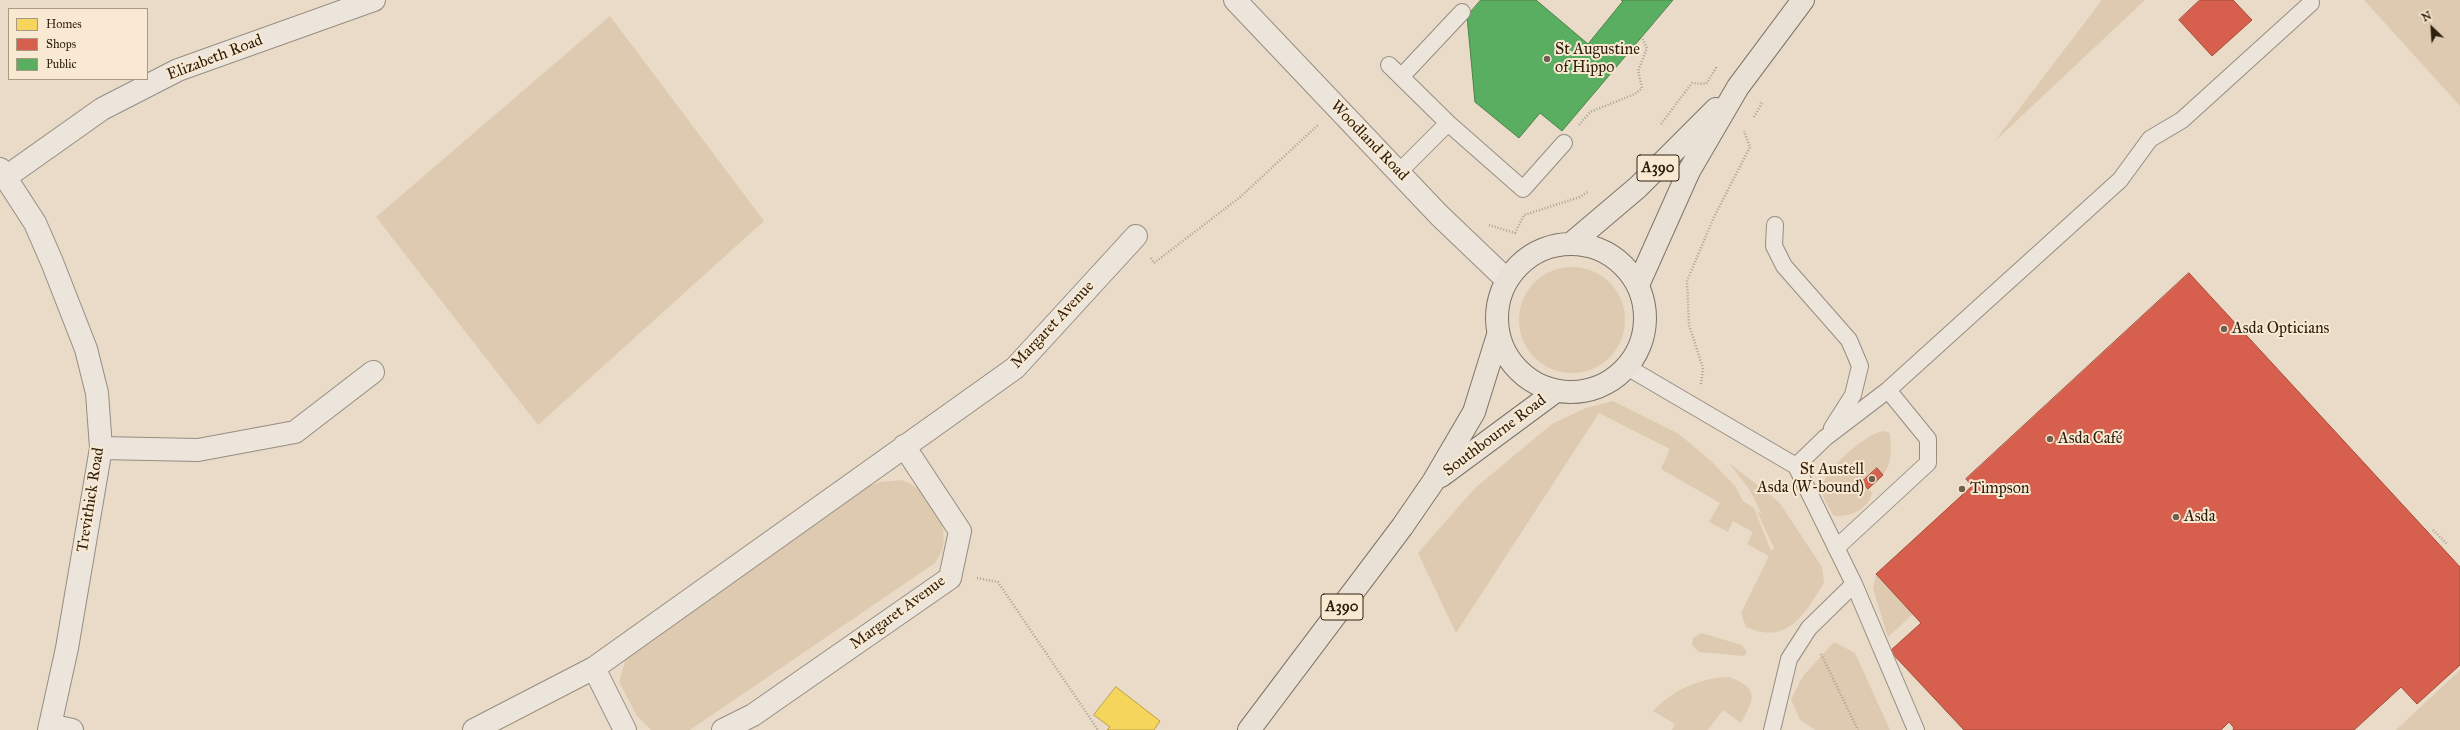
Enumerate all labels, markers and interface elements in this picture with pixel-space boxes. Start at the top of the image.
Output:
legend [8,8,148,80]
north arrow [2412,8,2452,48]
text: N [2420,9,2434,25]
text: Homes [46,17,82,31]
street label: Elizabeth Road [164,31,266,85]
text: Shops [46,37,76,51]
place label: St Augustine of Hippo [1555,40,1640,78]
marker: St Augustine of Hippo [1542,54,1552,64]
text: Public [46,57,77,71]
street label: Woodland Road [1326,97,1412,185]
road number: A390 [1637,155,1679,181]
street label: Margaret Avenue [1007,277,1099,373]
place label: Asda Opticians [2232,319,2329,339]
marker: Asda Opticians [2219,324,2229,334]
street label: Southbourne Road [1440,391,1550,481]
place label: Asda Café [2058,429,2122,449]
marker: Asda Café [2045,434,2055,444]
street label: Trevithick Road [73,446,109,554]
place label: St Austell Asda (W-bound) [1757,460,1864,498]
marker: St Austell Asda (W-bound) [1867,474,1877,484]
place label: Timpson [1970,479,2030,499]
marker: Timpson [1957,484,1967,494]
place label: Asda [2184,507,2215,527]
marker: Asda [2171,512,2181,522]
street label: Margaret Avenue [847,572,949,654]
road number: A390 [1321,594,1363,620]

